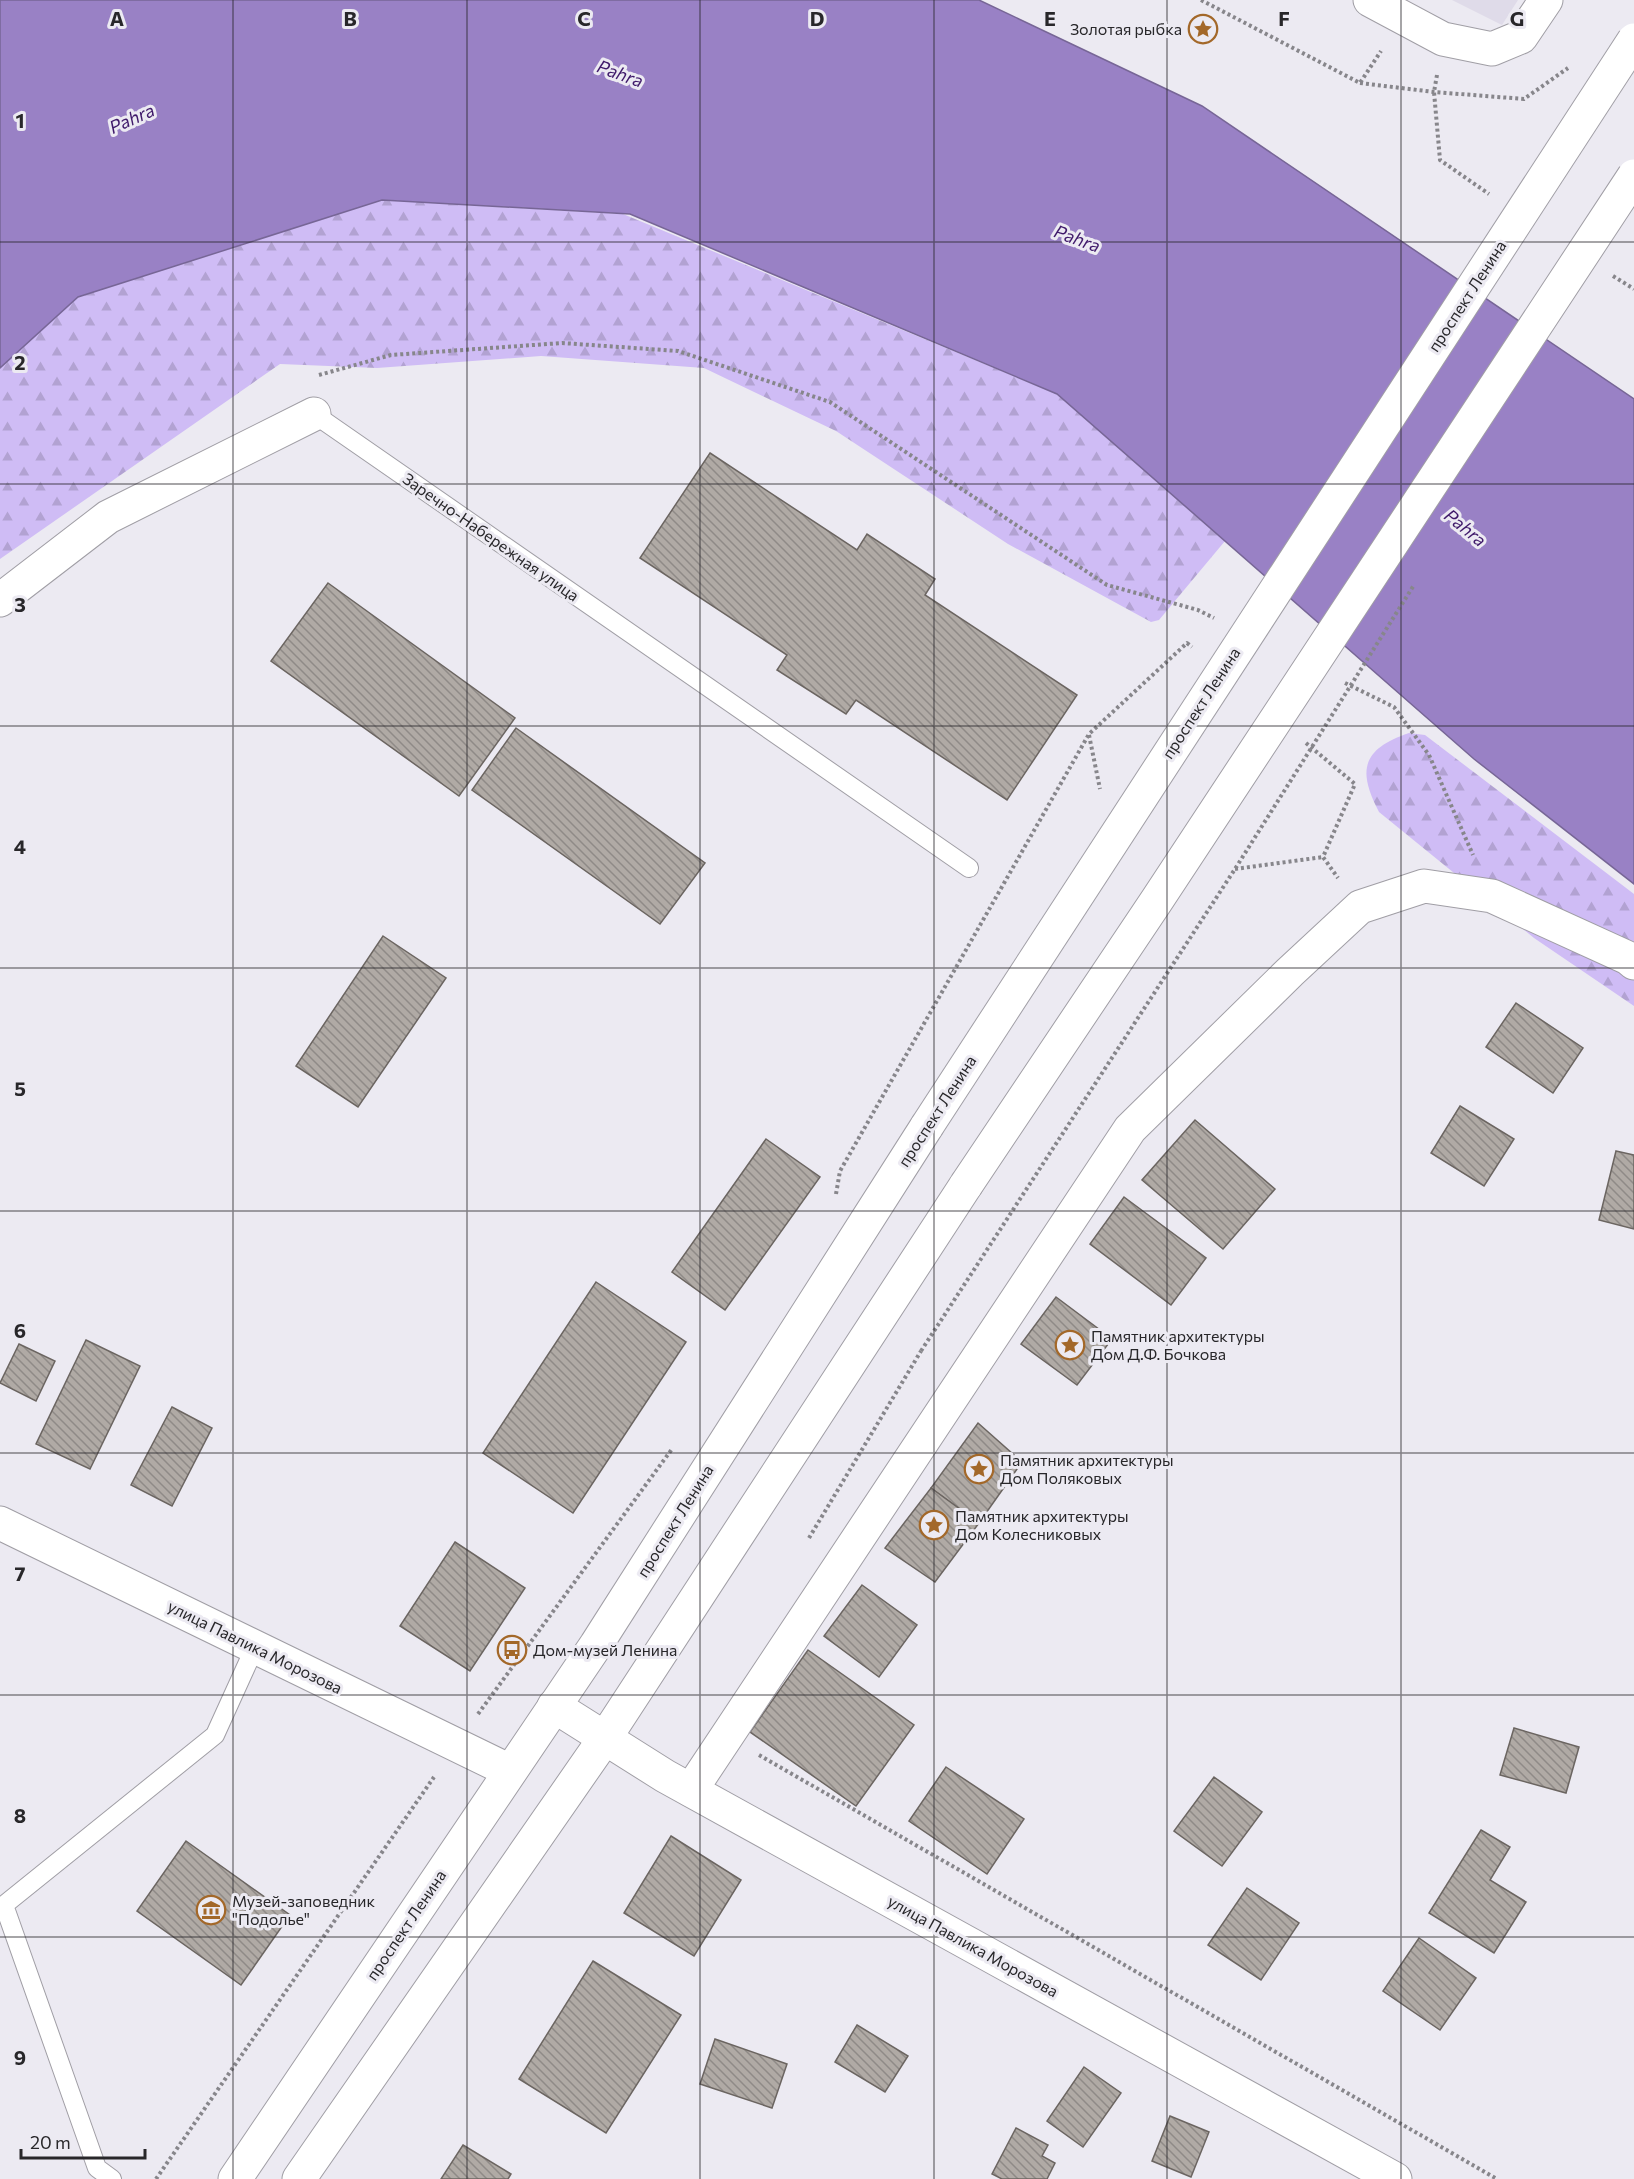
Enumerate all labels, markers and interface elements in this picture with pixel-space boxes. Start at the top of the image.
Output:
text: A [110,6,124,30]
text: B [343,6,357,30]
text: C [577,6,591,30]
text: D [810,6,824,30]
text: E [1044,6,1056,30]
text: F [1278,6,1290,30]
text: G [1510,6,1524,30]
place icon: Золотая рыбка [1187,13,1219,45]
place label: Золотая рыбка [1070,19,1182,38]
water label: Pahra [594,55,646,92]
water label: Pahra [105,98,158,138]
text: 1 [15,108,25,132]
water label: Pahra [1051,220,1103,257]
street label: проспект Ленина [1424,237,1510,355]
text: 2 [14,350,26,374]
street label: Заречно-Набережная улица [400,468,583,605]
water label: Pahra [1440,504,1491,551]
text: 3 [14,592,26,616]
street label: проспект Ленина [1158,644,1244,762]
text: 4 [14,834,26,858]
street label: проспект Ленина [894,1052,980,1170]
text: 5 [14,1076,26,1100]
text: 6 [14,1318,26,1342]
place label: Памятник архитектуры Дом Д.Ф. Бочкова [1091,1326,1265,1363]
place icon: Памятник архитектуры Дом Д.Ф. Бочкова [1054,1329,1086,1361]
place label: Памятник архитектуры Дом Поляковых [1000,1450,1174,1487]
place icon: Памятник архитектуры Дом Поляковых [963,1453,995,1485]
street label: проспект Ленина [632,1461,717,1580]
place label: Памятник архитектуры Дом Колесниковых [955,1506,1129,1543]
place icon: Памятник архитектуры Дом Колесниковых [918,1509,950,1541]
text: 7 [15,1561,26,1585]
street label: улица Павлика Морозова [165,1596,346,1697]
bus stop icon: Дом-музей Ленина [496,1634,528,1666]
place label: Дом-музей Ленина [533,1640,677,1659]
text: 8 [14,1803,26,1827]
street label: проспект Ленина [362,1866,449,1983]
place label: Музей-заповедник "Подолье" [232,1891,375,1928]
street label: улица Павлика Морозова [885,1891,1062,2000]
museum icon: Музей-заповедник "Подолье" [195,1894,227,1926]
text: 9 [14,2045,26,2069]
scale bar [21,2122,146,2160]
text: 20 m [30,2131,71,2153]

